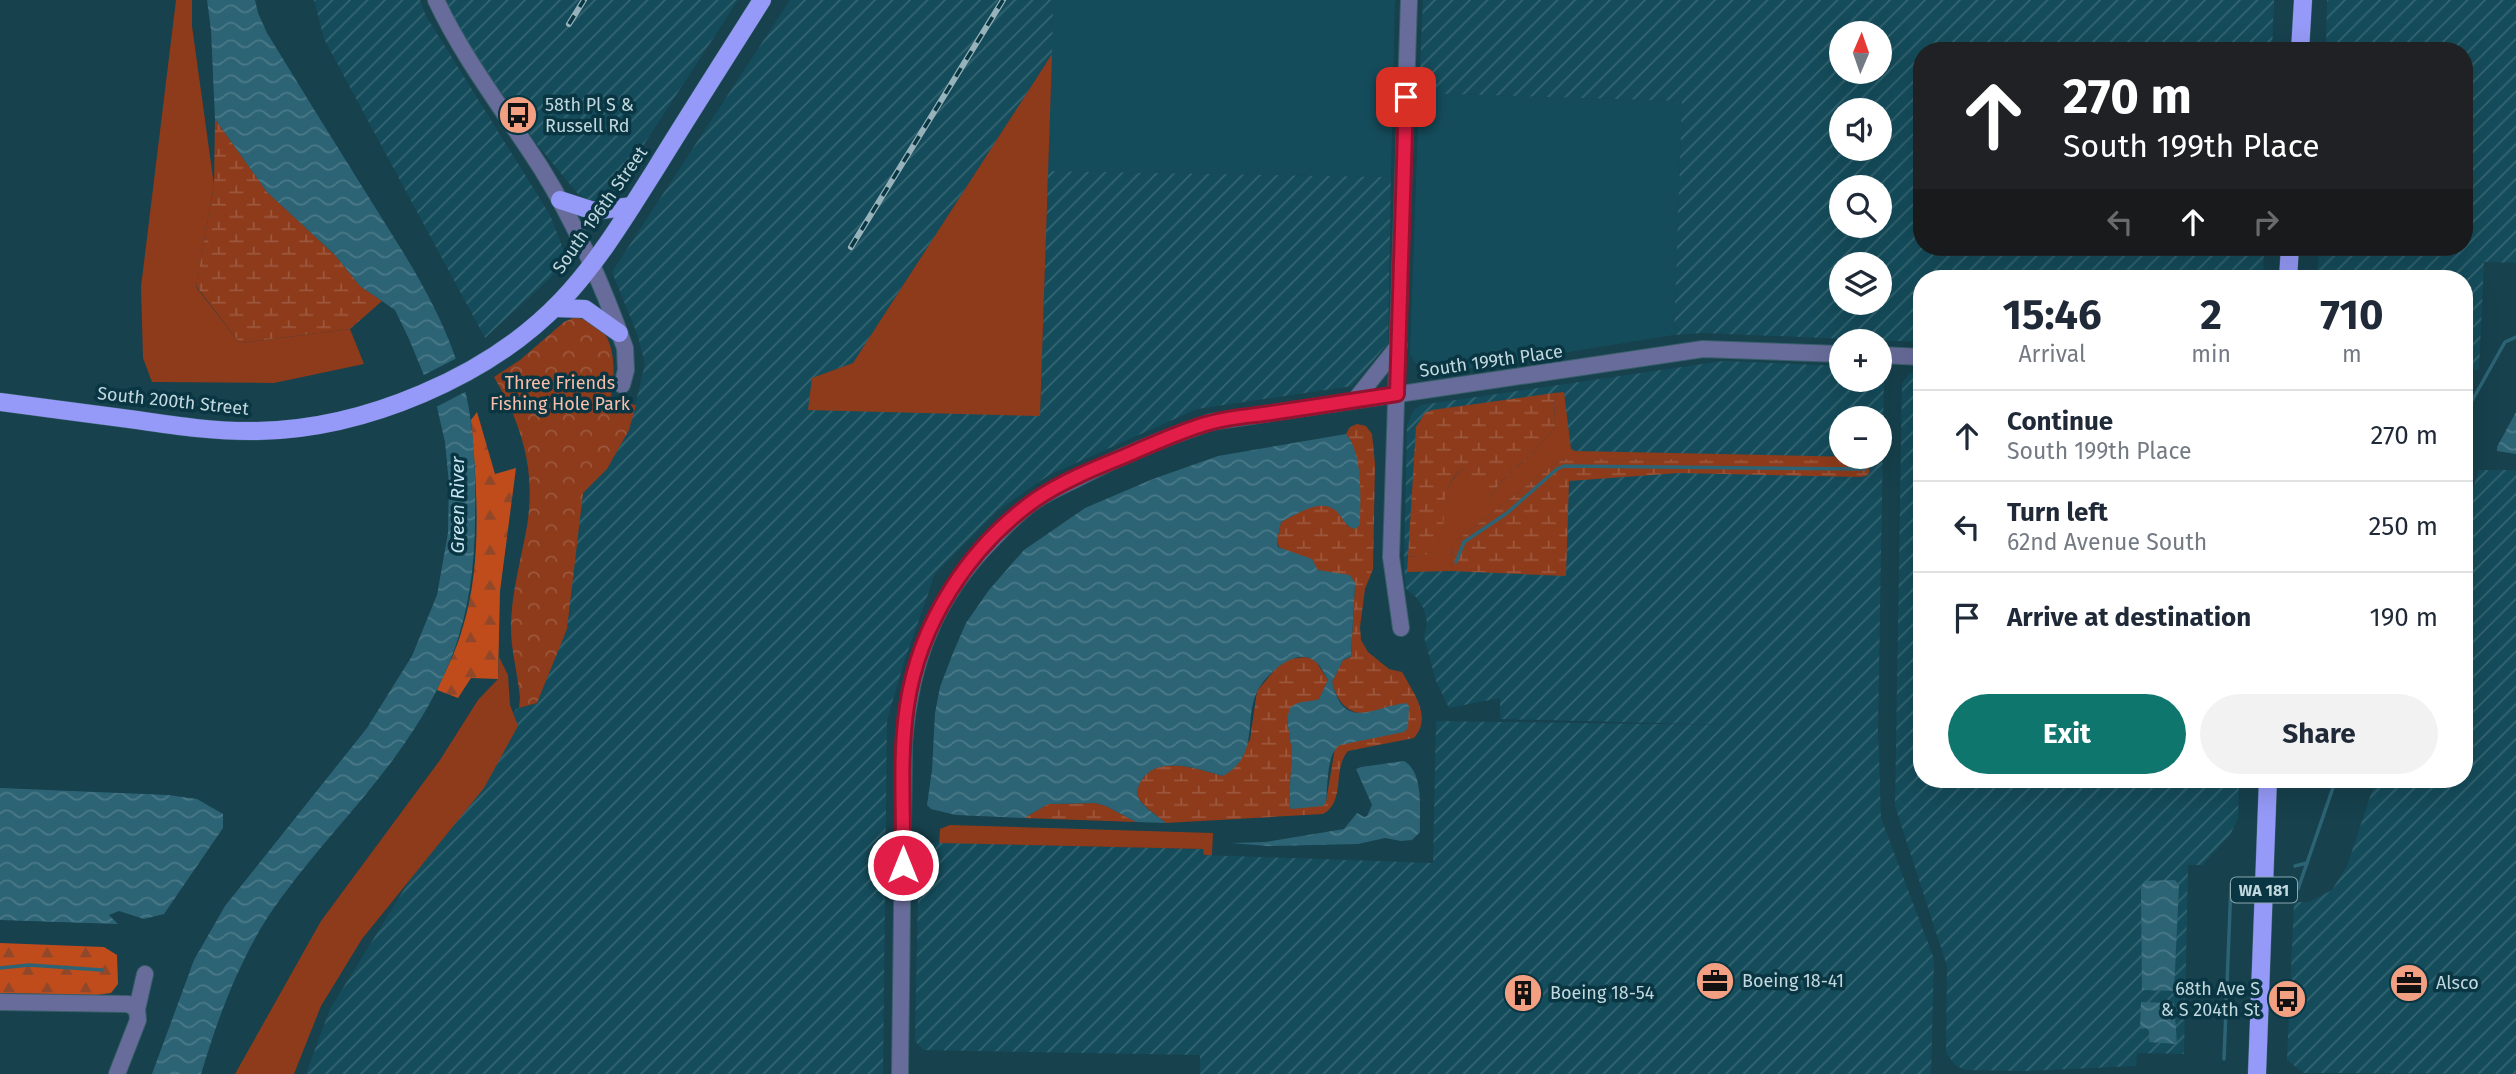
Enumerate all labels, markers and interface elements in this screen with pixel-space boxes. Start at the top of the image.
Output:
north arrow [1829,21,1892,84]
map controls [1829,21,1892,469]
pin [1376,67,1436,127]
text: 270 m [2063,67,2192,126]
icon: ahead [1948,70,2039,161]
icon: arrive [1387,78,1425,116]
bus stop icon: 58th Pl S & Russell Rd [497,94,539,136]
place label: 58th Pl S & Russell Rd [545,94,634,137]
button: sound [1829,98,1892,161]
text: South 199th Place [2063,127,2320,165]
street label: South 196th Street [548,142,652,278]
button: search [1829,175,1892,238]
icon: left [2101,203,2139,241]
icon: ahead [2174,203,2212,241]
icon: right [2247,203,2285,241]
button: layers [1829,252,1892,315]
text: 15:46 [2002,290,2102,340]
text: 2 [2200,290,2222,340]
text: 710 [2320,290,2384,340]
button: + [1829,329,1892,392]
street label: South 199th Place [1418,340,1564,382]
text: Arrival [2018,340,2086,368]
text: min [2191,340,2231,368]
text: m [2342,340,2362,368]
park label: Three Friends Fishing Hole Park [490,372,631,415]
street label: South 200th Street [96,382,250,420]
button: − [1829,406,1892,469]
text: Continue [2007,406,2113,437]
icon: ahead [1948,417,1986,455]
text: 270 m [2370,420,2438,451]
text: South 199th Place [2007,437,2192,465]
water label: Green River [446,456,469,553]
text: Turn left [2007,497,2108,528]
icon: left [1948,508,1986,546]
text: 250 m [2368,511,2438,542]
text: 62nd Avenue South [2007,528,2207,556]
icon: arrive [1948,599,1986,637]
text: Arrive at destination [2007,602,2251,633]
text: 190 m [2369,602,2438,633]
button: Exit [1948,694,2186,774]
button: Share [2200,694,2438,774]
position arrow [866,828,940,902]
road number: WA 181 [2231,877,2297,902]
office icon: Boeing 18-41 [1694,960,1736,1002]
office icon: Alsco [2388,962,2430,1004]
place label: Boeing 18-41 [1742,970,1844,992]
building icon: Boeing 18-54 [1502,972,1544,1014]
place label: Alsco [2436,972,2479,994]
place label: 68th Ave S & S 204th St [2161,978,2260,1021]
bus stop icon: 68th Ave S & S 204th St [2266,978,2308,1020]
place label: Boeing 18-54 [1550,982,1655,1004]

